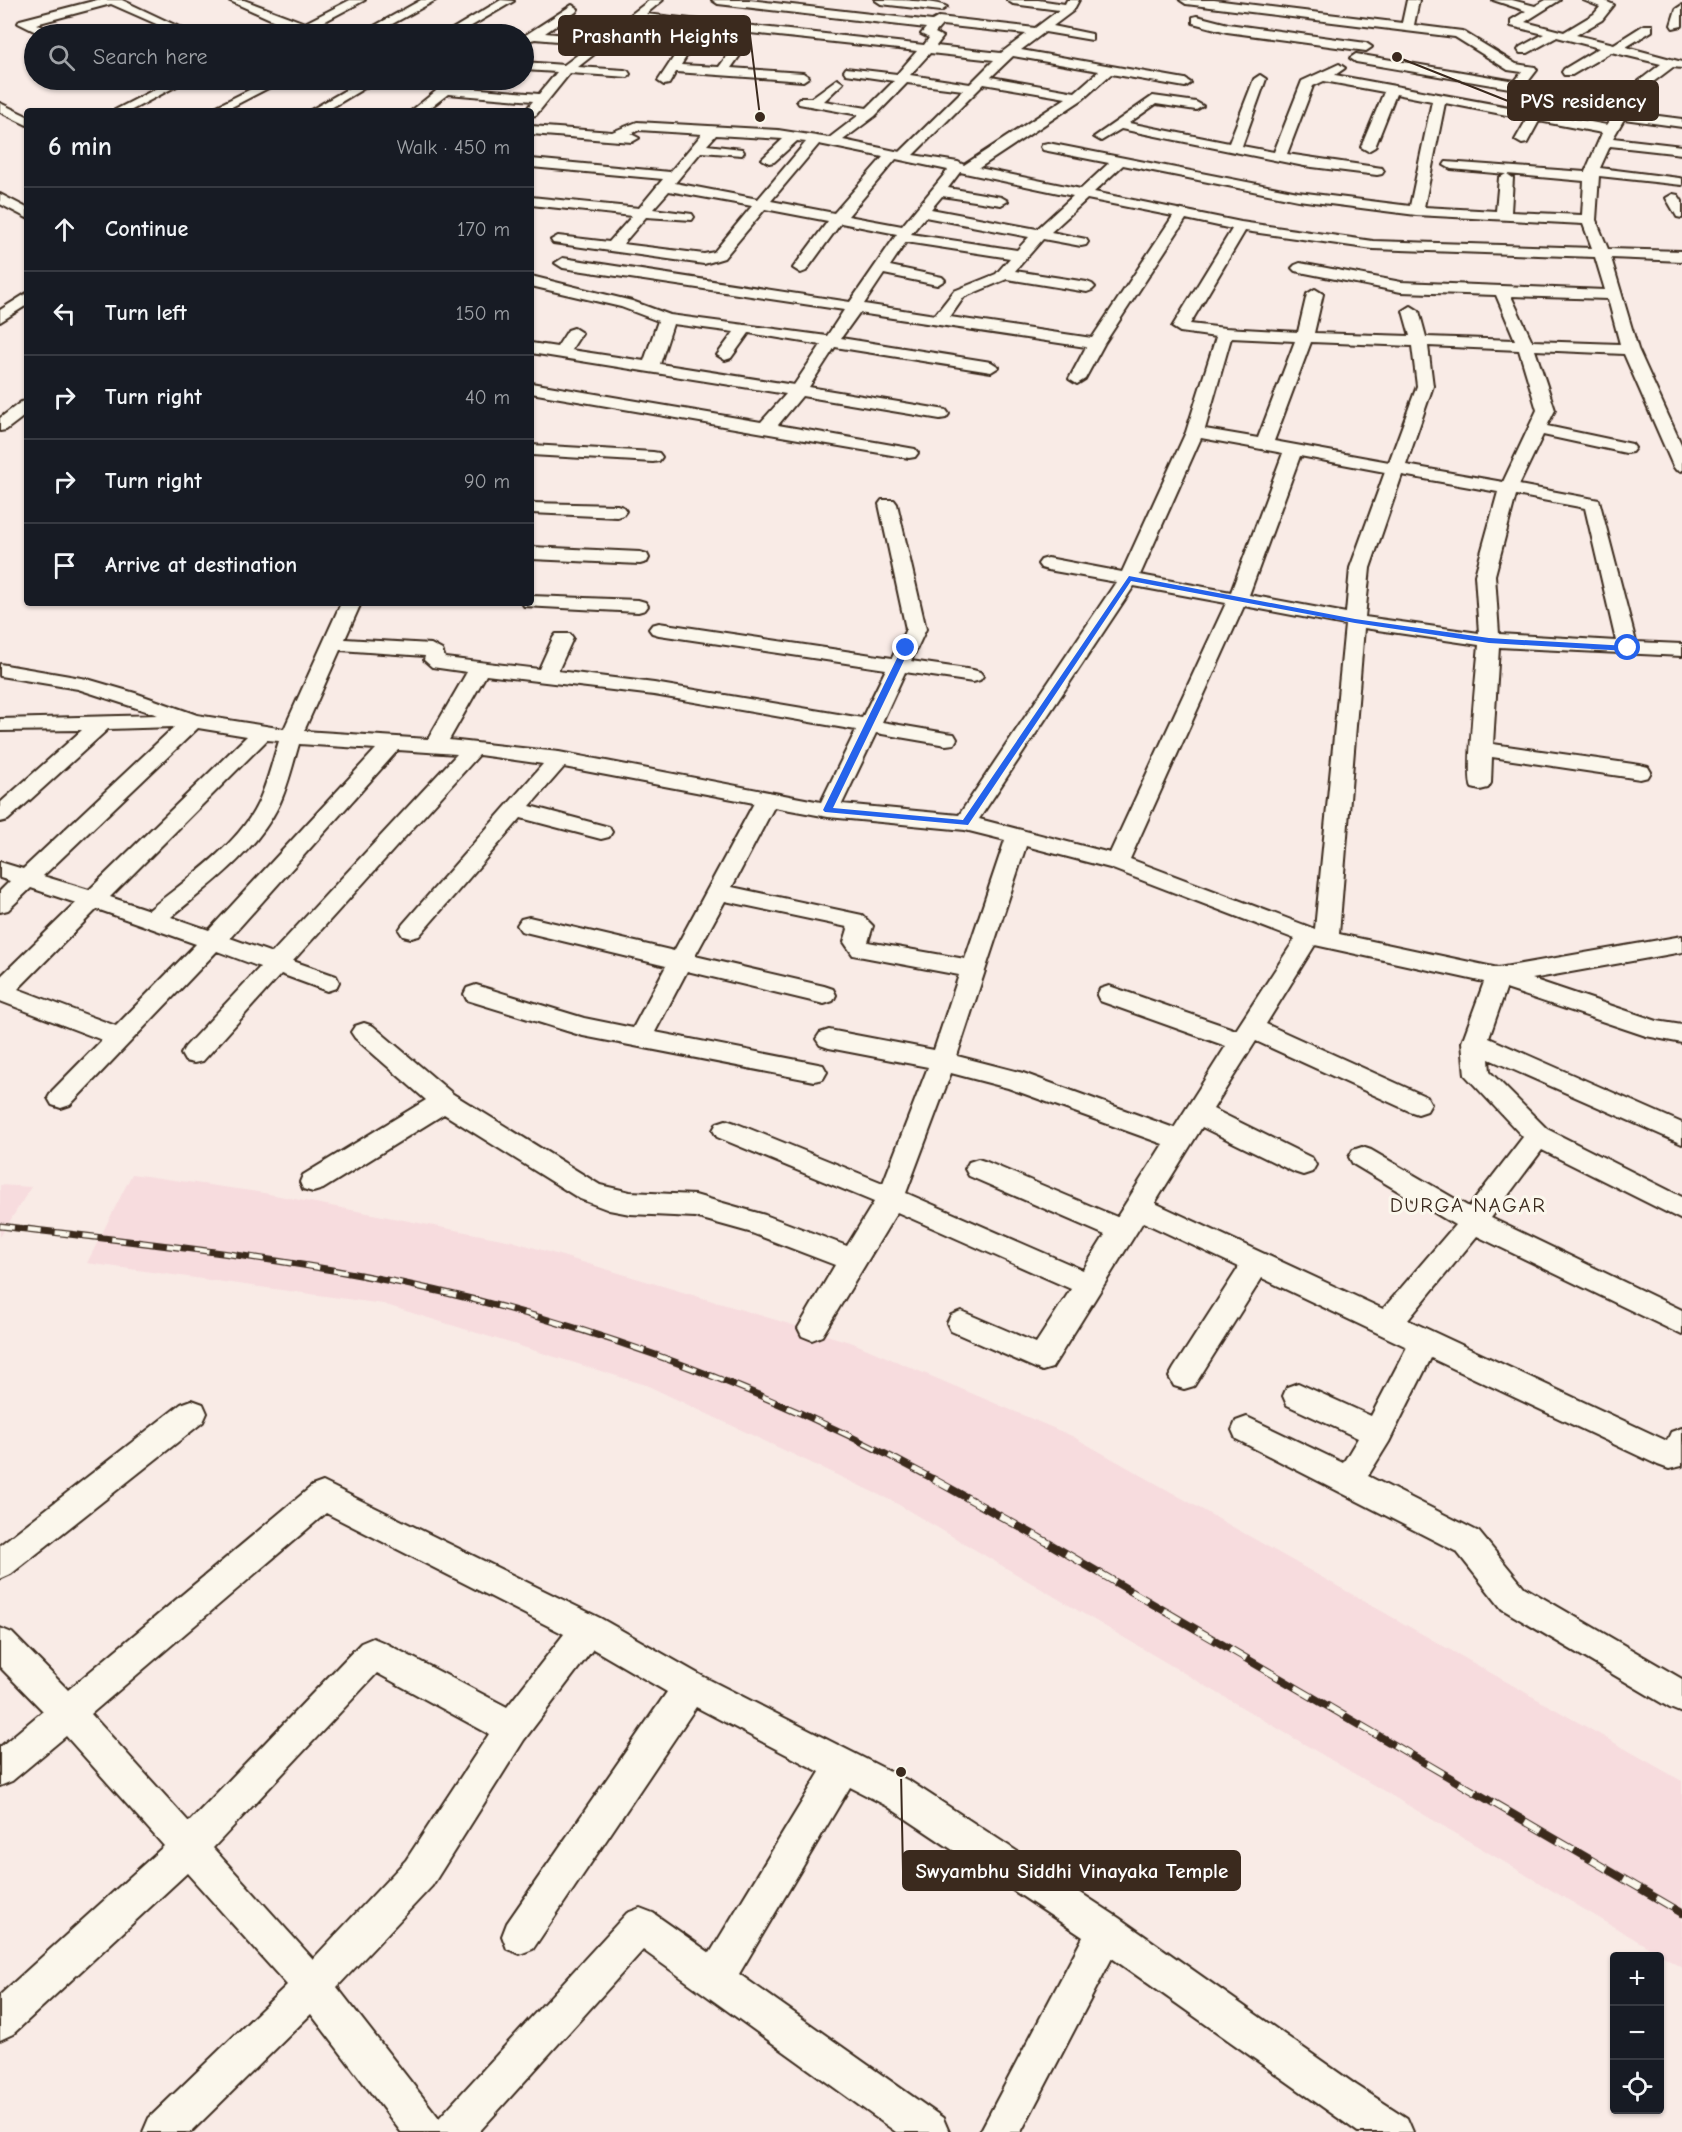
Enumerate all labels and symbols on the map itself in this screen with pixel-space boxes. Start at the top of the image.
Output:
callout: Prashanth Heights [559,16,750,55]
text: Prashanth Heights [572,24,738,48]
callout: PVS residency [1508,81,1658,120]
text: PVS residency [1520,89,1646,113]
route end [892,634,918,660]
route start [1614,634,1640,660]
district label: DURGA NAGAR [1390,1193,1546,1217]
callout: Swyambhu Siddhi Vinayaka Temple [903,1851,1240,1890]
text: Swyambhu Siddhi Vinayaka Temple [916,1859,1228,1883]

